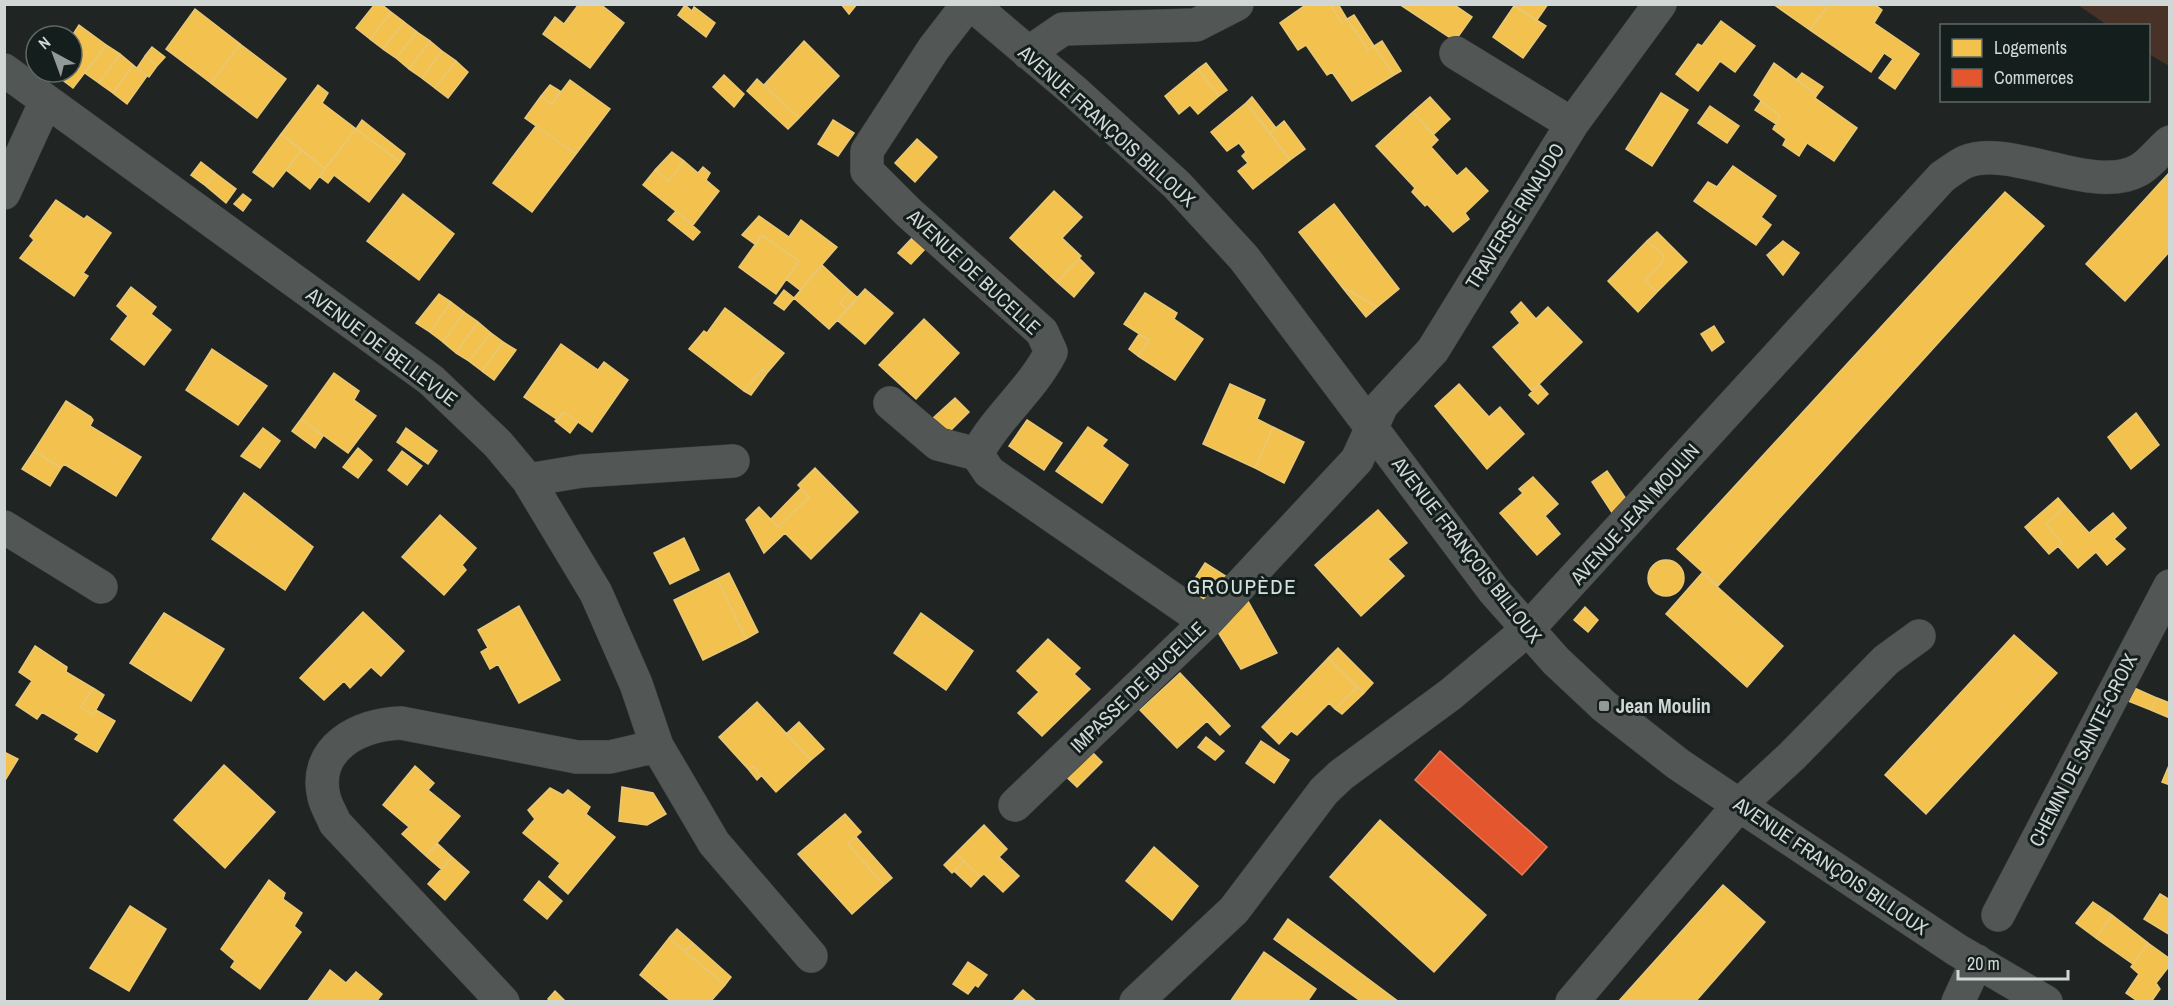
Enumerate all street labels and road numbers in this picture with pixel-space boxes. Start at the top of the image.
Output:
street label: AVENUE FRANÇOIS BILLOUX [1012,38,1202,212]
street label: TRAVERSE RINAUDO [1459,138,1570,294]
street label: AVENUE DE BUCELLE [901,202,1047,340]
street label: AVENUE DE BELLEVUE [300,280,463,412]
street label: AVENUE JEAN MOULIN [1563,437,1705,591]
street label: AVENUE FRANÇOIS BILLOUX [1386,450,1549,648]
street label: IMPASSE DE BUCELLE [1064,615,1211,758]
street label: CHEMIN DE SAINTE-CROIX [2022,649,2143,851]
street label: AVENUE FRANÇOIS BILLOUX [1728,790,1934,941]

